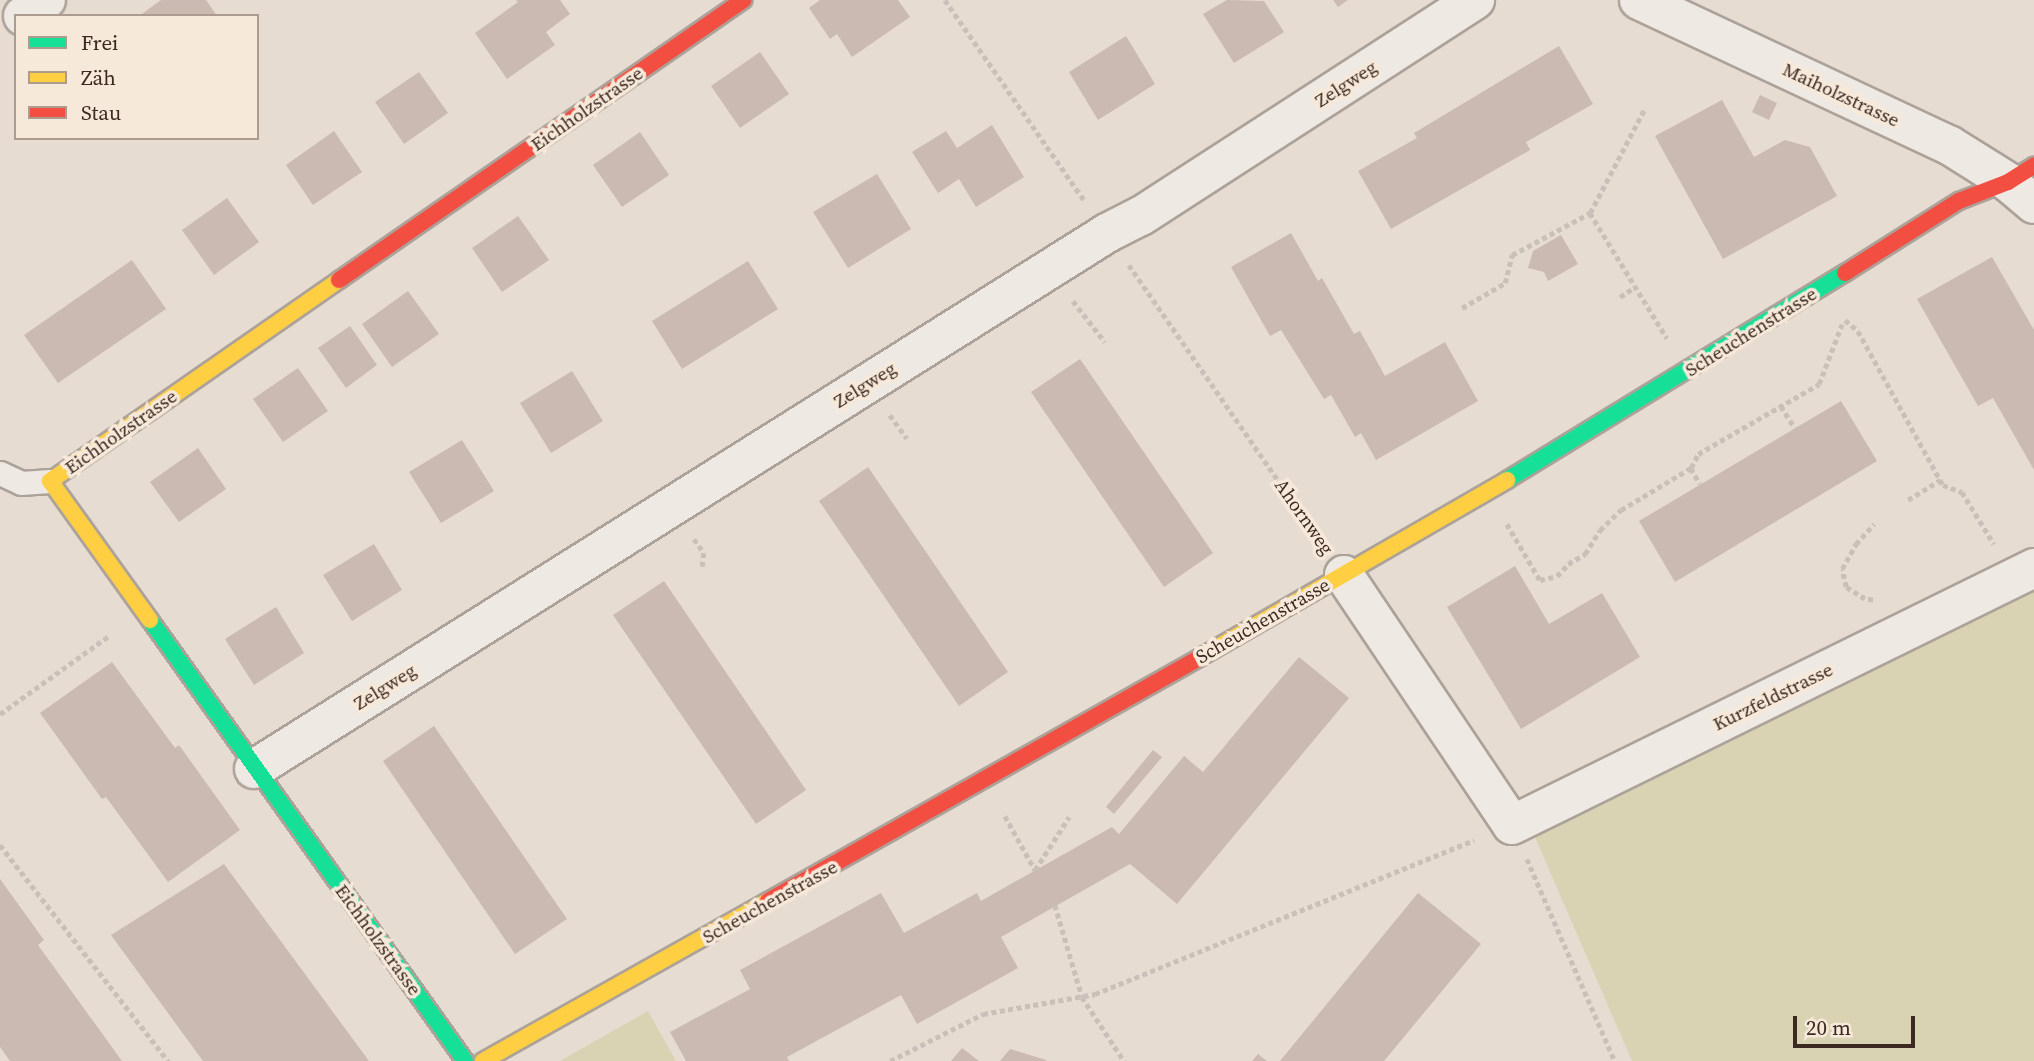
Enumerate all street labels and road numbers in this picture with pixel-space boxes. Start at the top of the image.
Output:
street label: Zelgweg [1311,56,1381,112]
street label: Maiholzstrasse [1779,58,1903,132]
street label: Eichholzstrasse [527,62,647,156]
street label: Scheuchenstrasse [1681,282,1821,382]
street label: Zelgweg [830,357,900,413]
street label: Eichholzstrasse [61,385,181,479]
street label: Ahornweg [1270,475,1338,559]
street label: Scheuchenstrasse [1192,573,1334,669]
street label: Kurzfeldstrasse [1709,658,1837,736]
street label: Zelgweg [350,659,420,715]
street label: Scheuchenstrasse [699,856,841,948]
street label: Eichholzstrasse [330,880,426,1000]

